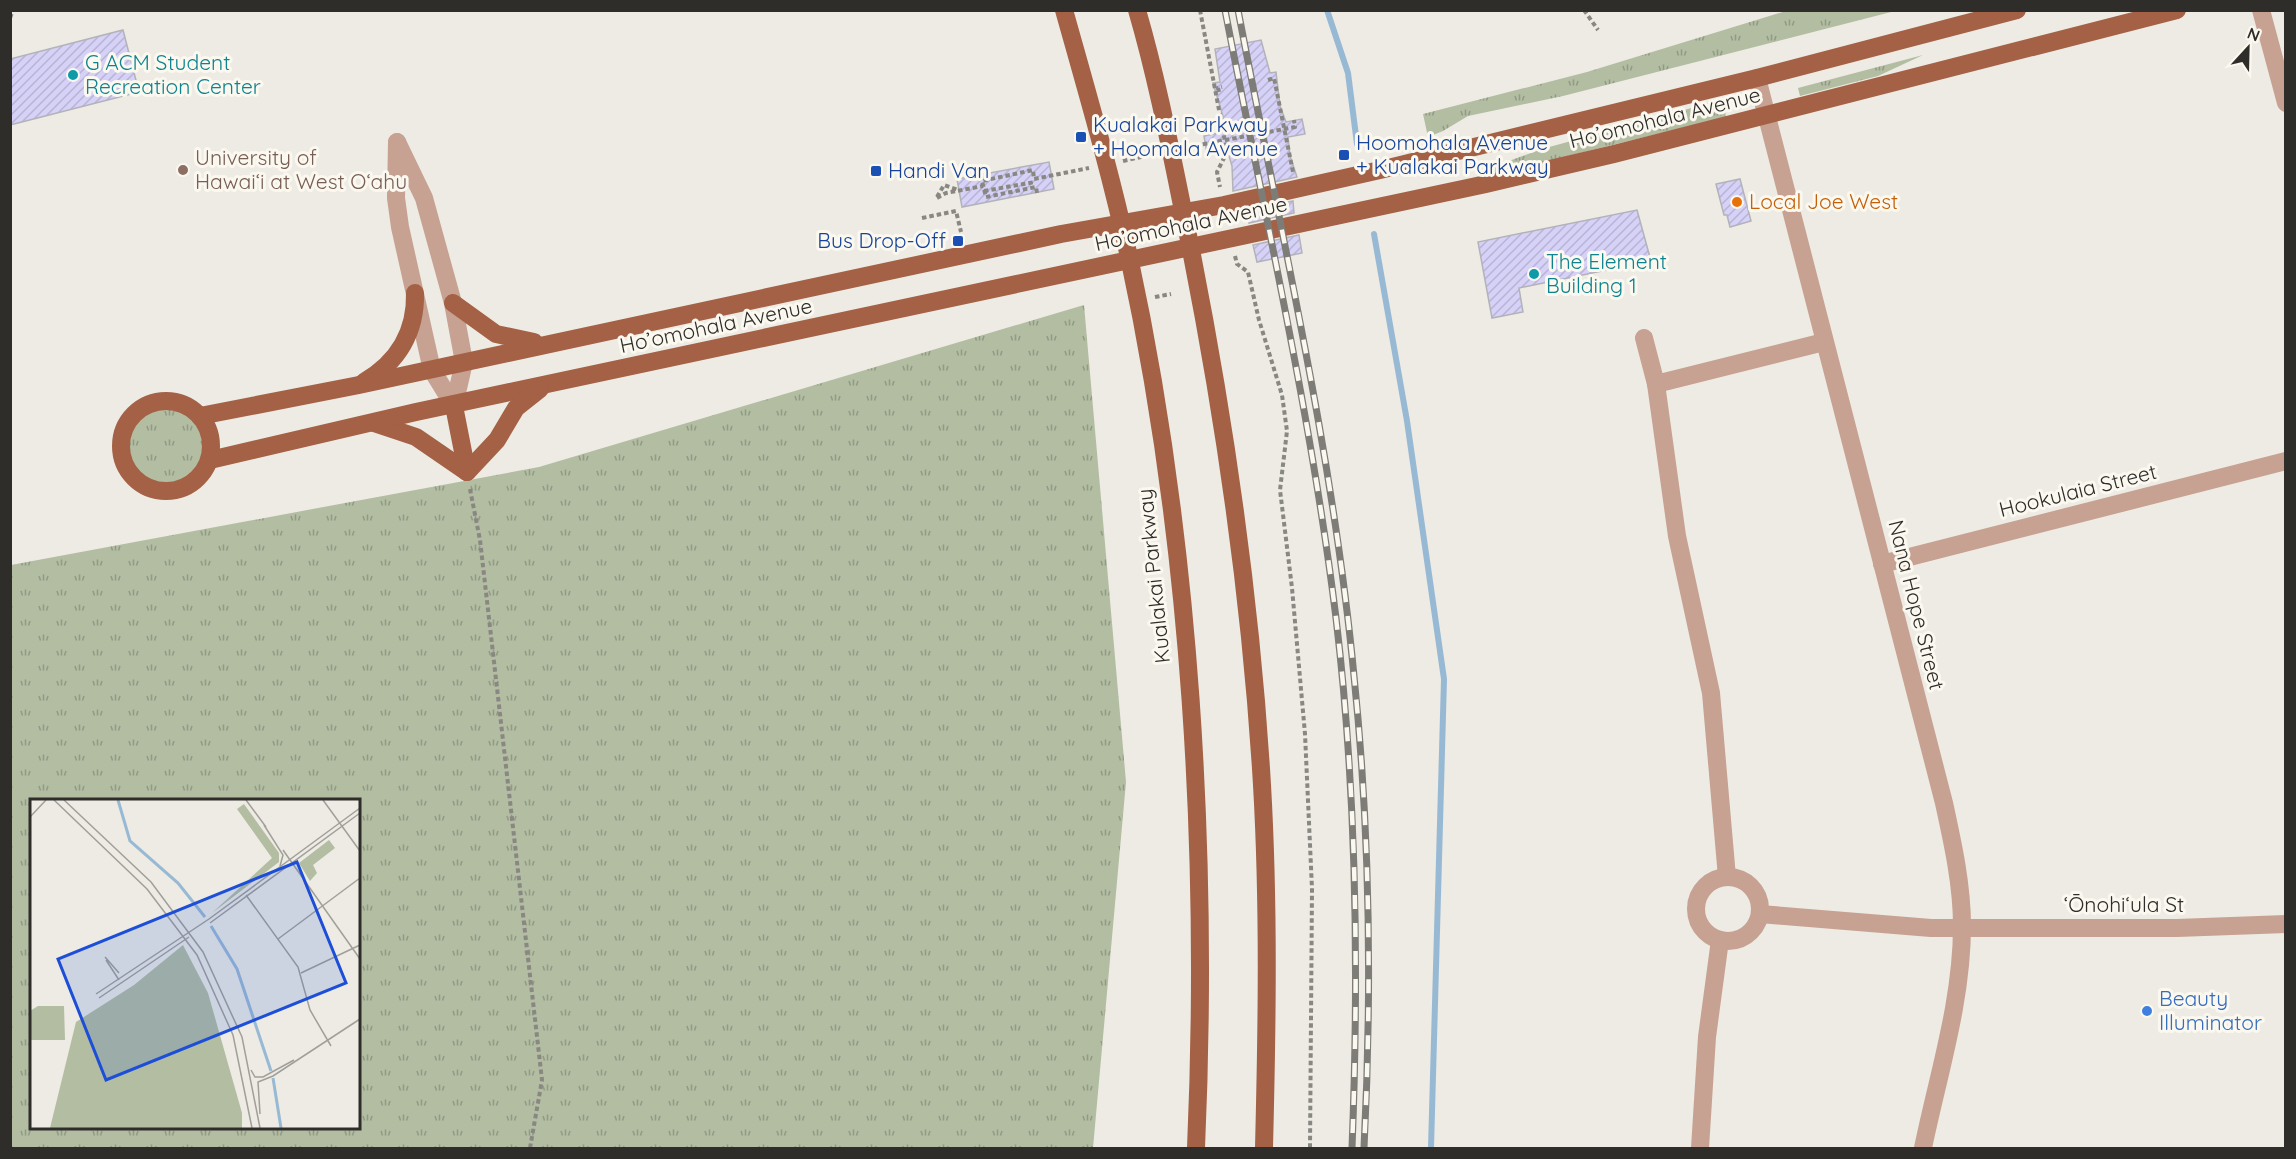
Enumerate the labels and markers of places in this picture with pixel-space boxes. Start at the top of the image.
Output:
place label: G ACM Student Recreation Center [85,49,261,99]
marker: G ACM Student Recreation Center [66,68,80,82]
place label: Kualakai Parkway + Hoomala Avenue [1093,111,1278,161]
place label: Hoomohala Avenue + Kualakai Parkway [1356,129,1549,179]
marker: Kualakai Parkway + Hoomala Avenue [1074,130,1088,144]
place label: University of Hawaiʻi at West Oʻahu [195,144,407,194]
marker: Hoomohala Avenue + Kualakai Parkway [1337,148,1351,162]
place label: Handi Van [888,157,990,183]
marker: University of Hawaiʻi at West Oʻahu [176,163,190,177]
marker: Handi Van [869,164,883,178]
place label: Local Joe West [1749,188,1898,214]
marker: Local Joe West [1730,195,1744,209]
place label: Bus Drop-Off [817,227,946,253]
marker: Bus Drop-Off [951,234,965,248]
place label: The Element Building 1 [1546,248,1667,298]
marker: The Element Building 1 [1527,267,1541,281]
place label: Beauty Illuminator [2159,985,2262,1035]
marker: Beauty Illuminator [2140,1004,2154,1018]

